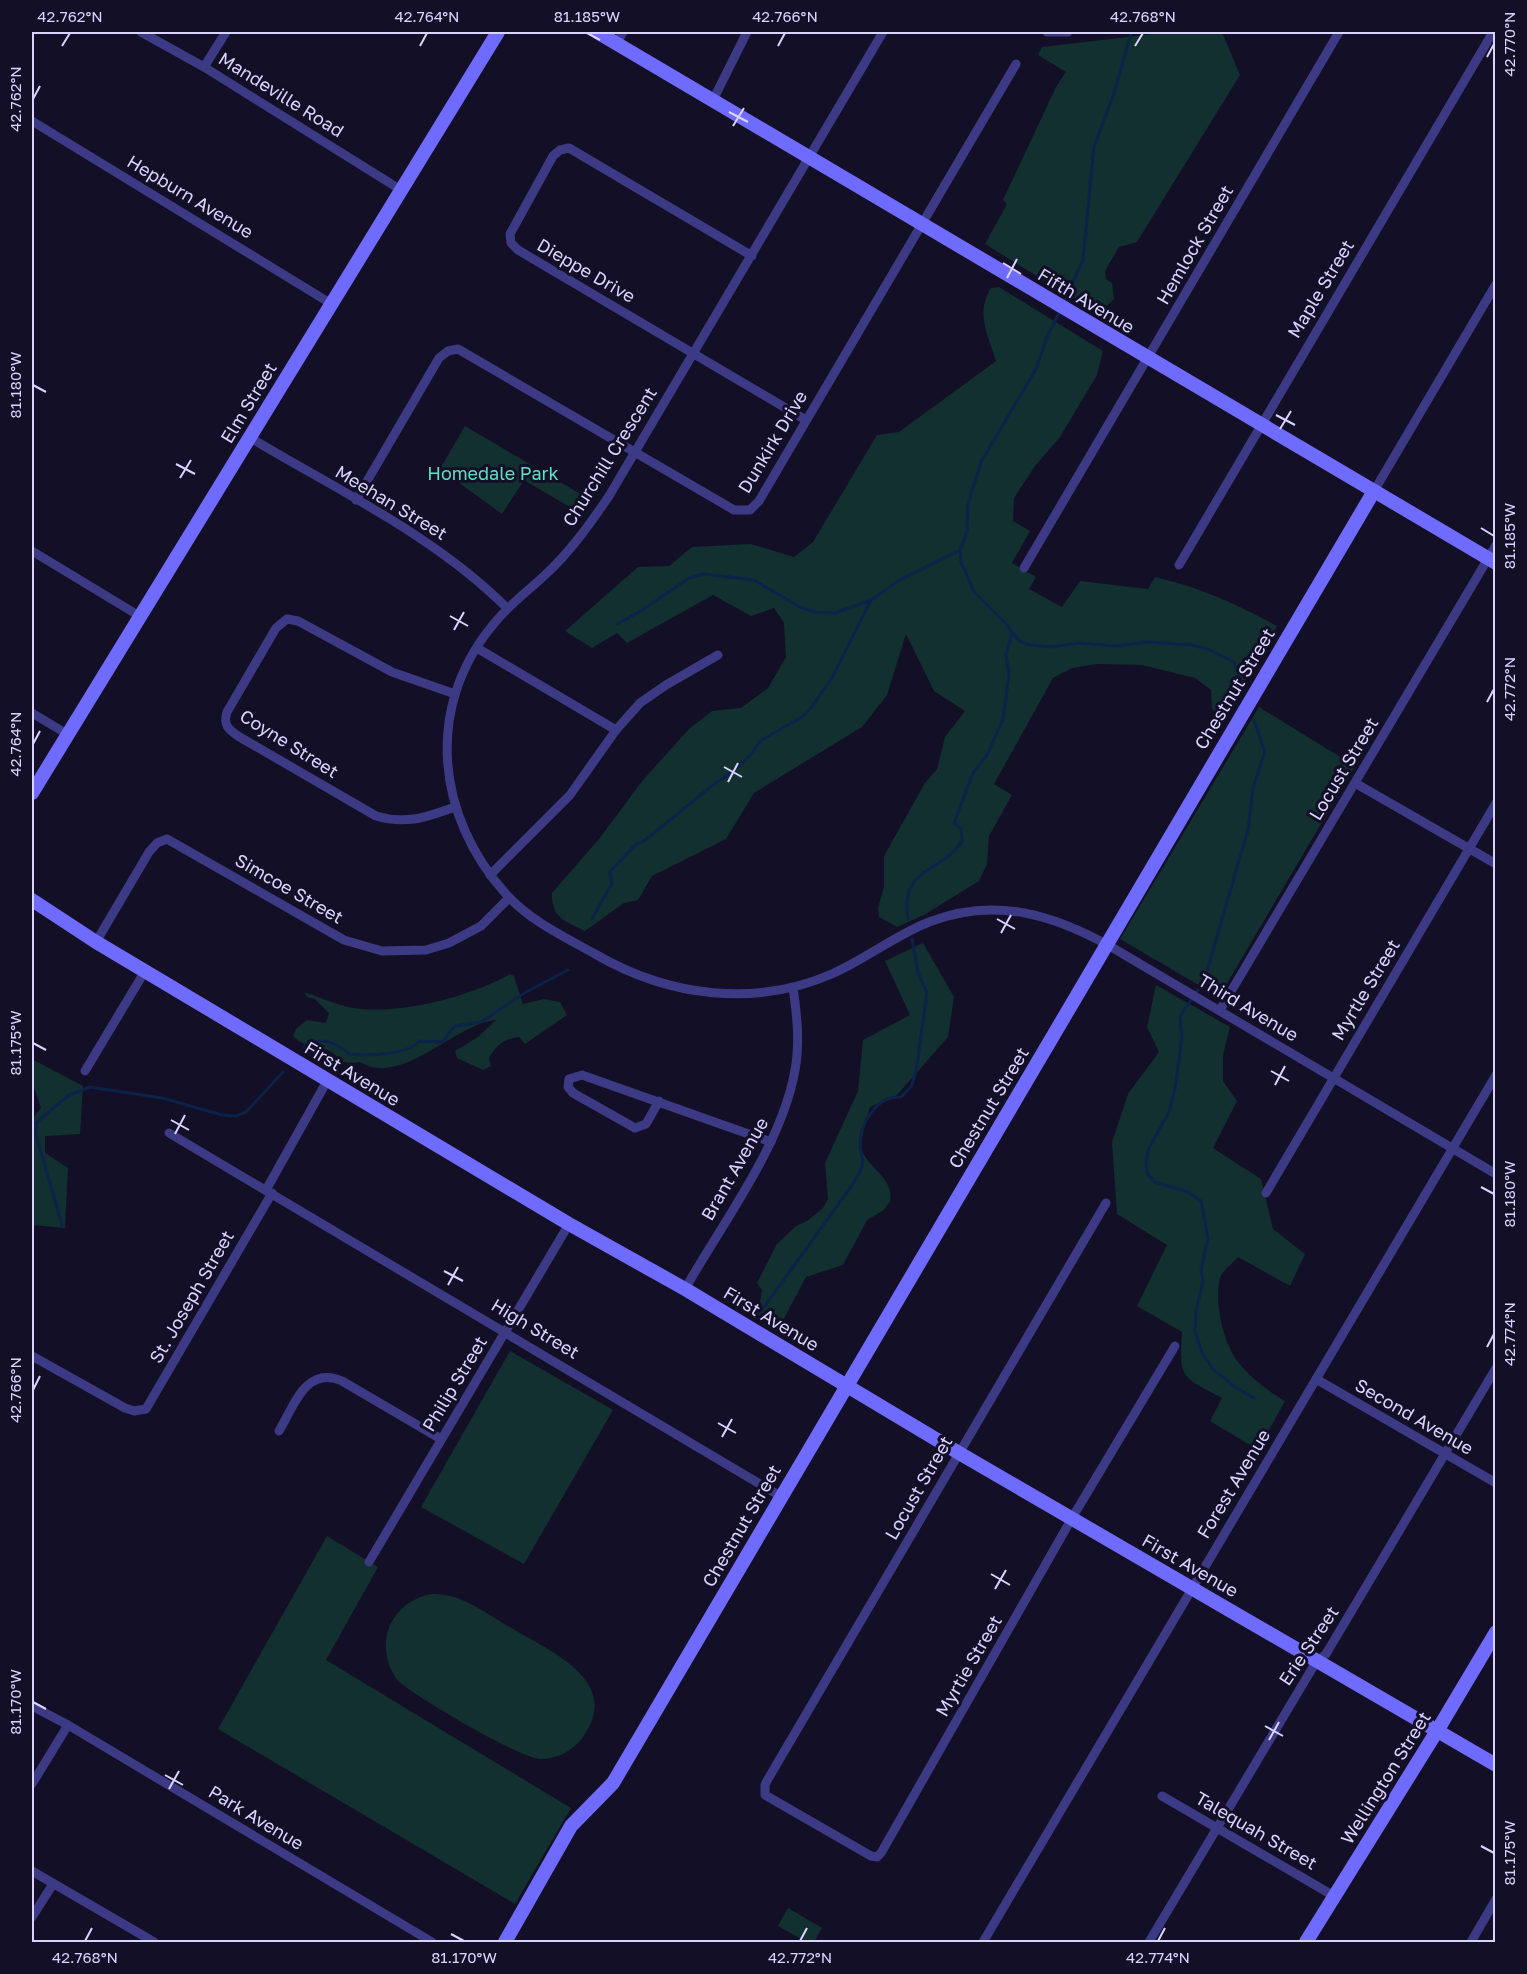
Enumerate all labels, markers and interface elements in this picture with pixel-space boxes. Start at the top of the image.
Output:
text: 42.762°N [37,7,103,25]
text: 42.764°N [394,7,460,25]
text: 81.185°W [554,7,620,25]
text: 42.766°N [752,7,818,25]
text: 42.768°N [1110,7,1176,25]
text: 42.770°N [1500,12,1518,76]
street label: Mandeville Road [215,47,348,141]
text: 42.762°N [6,66,24,132]
street label: Hepburn Avenue [123,150,258,242]
street label: Hemlock Street [1151,181,1237,308]
street label: Dieppe Drive [534,233,639,307]
street label: Maple Street [1282,235,1358,342]
street label: Fifth Avenue [1034,263,1139,338]
text: 81.180°W [6,352,24,418]
street label: Elm Street [215,358,281,447]
street label: Churchill Crescent [557,383,661,530]
street label: Dunkirk Drive [733,386,811,497]
street label: Meehan Street [332,460,451,544]
park label: Homedale Park [427,462,559,484]
text: 81.185°W [1500,503,1518,569]
street label: Chestnut Street [1189,624,1279,753]
text: 42.772°N [1500,657,1518,721]
street label: Coyne Street [236,704,343,782]
text: 42.764°N [6,711,24,777]
street label: Locust Street [1304,713,1382,824]
street label: Simcoe Street [232,848,347,928]
street label: Myrtle Street [1326,935,1404,1044]
street label: Third Avenue [1194,969,1303,1046]
text: 81.175°W [6,1010,24,1076]
street label: First Avenue [301,1036,404,1110]
street label: Chestnut Street [943,1043,1033,1172]
street label: Brant Avenue [696,1113,772,1224]
text: 81.180°W [1500,1161,1518,1227]
street label: St. Joseph Street [144,1226,238,1367]
street label: First Avenue [720,1281,823,1355]
street label: High Street [488,1293,583,1363]
text: 42.774°N [1500,1302,1518,1366]
street label: Philip Street [417,1332,491,1435]
text: 42.766°N [6,1357,24,1423]
street label: Second Avenue [1352,1373,1477,1459]
street label: Forest Avenue [1192,1425,1274,1542]
street label: Locust Street [880,1432,957,1543]
street label: Chestnut Street [697,1460,785,1591]
street label: First Avenue [1139,1529,1242,1601]
street label: Erie Street [1274,1602,1343,1689]
street label: Myrtie Street [930,1611,1006,1720]
text: 81.170°W [6,1669,24,1735]
street label: Wellington Street [1335,1707,1435,1848]
street label: Park Avenue [205,1780,308,1854]
street label: Talequah Street [1192,1786,1321,1874]
text: 81.175°W [1500,1820,1518,1886]
text: 42.768°N [52,1948,118,1966]
text: 81.170°W [431,1948,497,1966]
text: 42.772°N [768,1948,832,1966]
text: 42.774°N [1126,1948,1190,1966]

